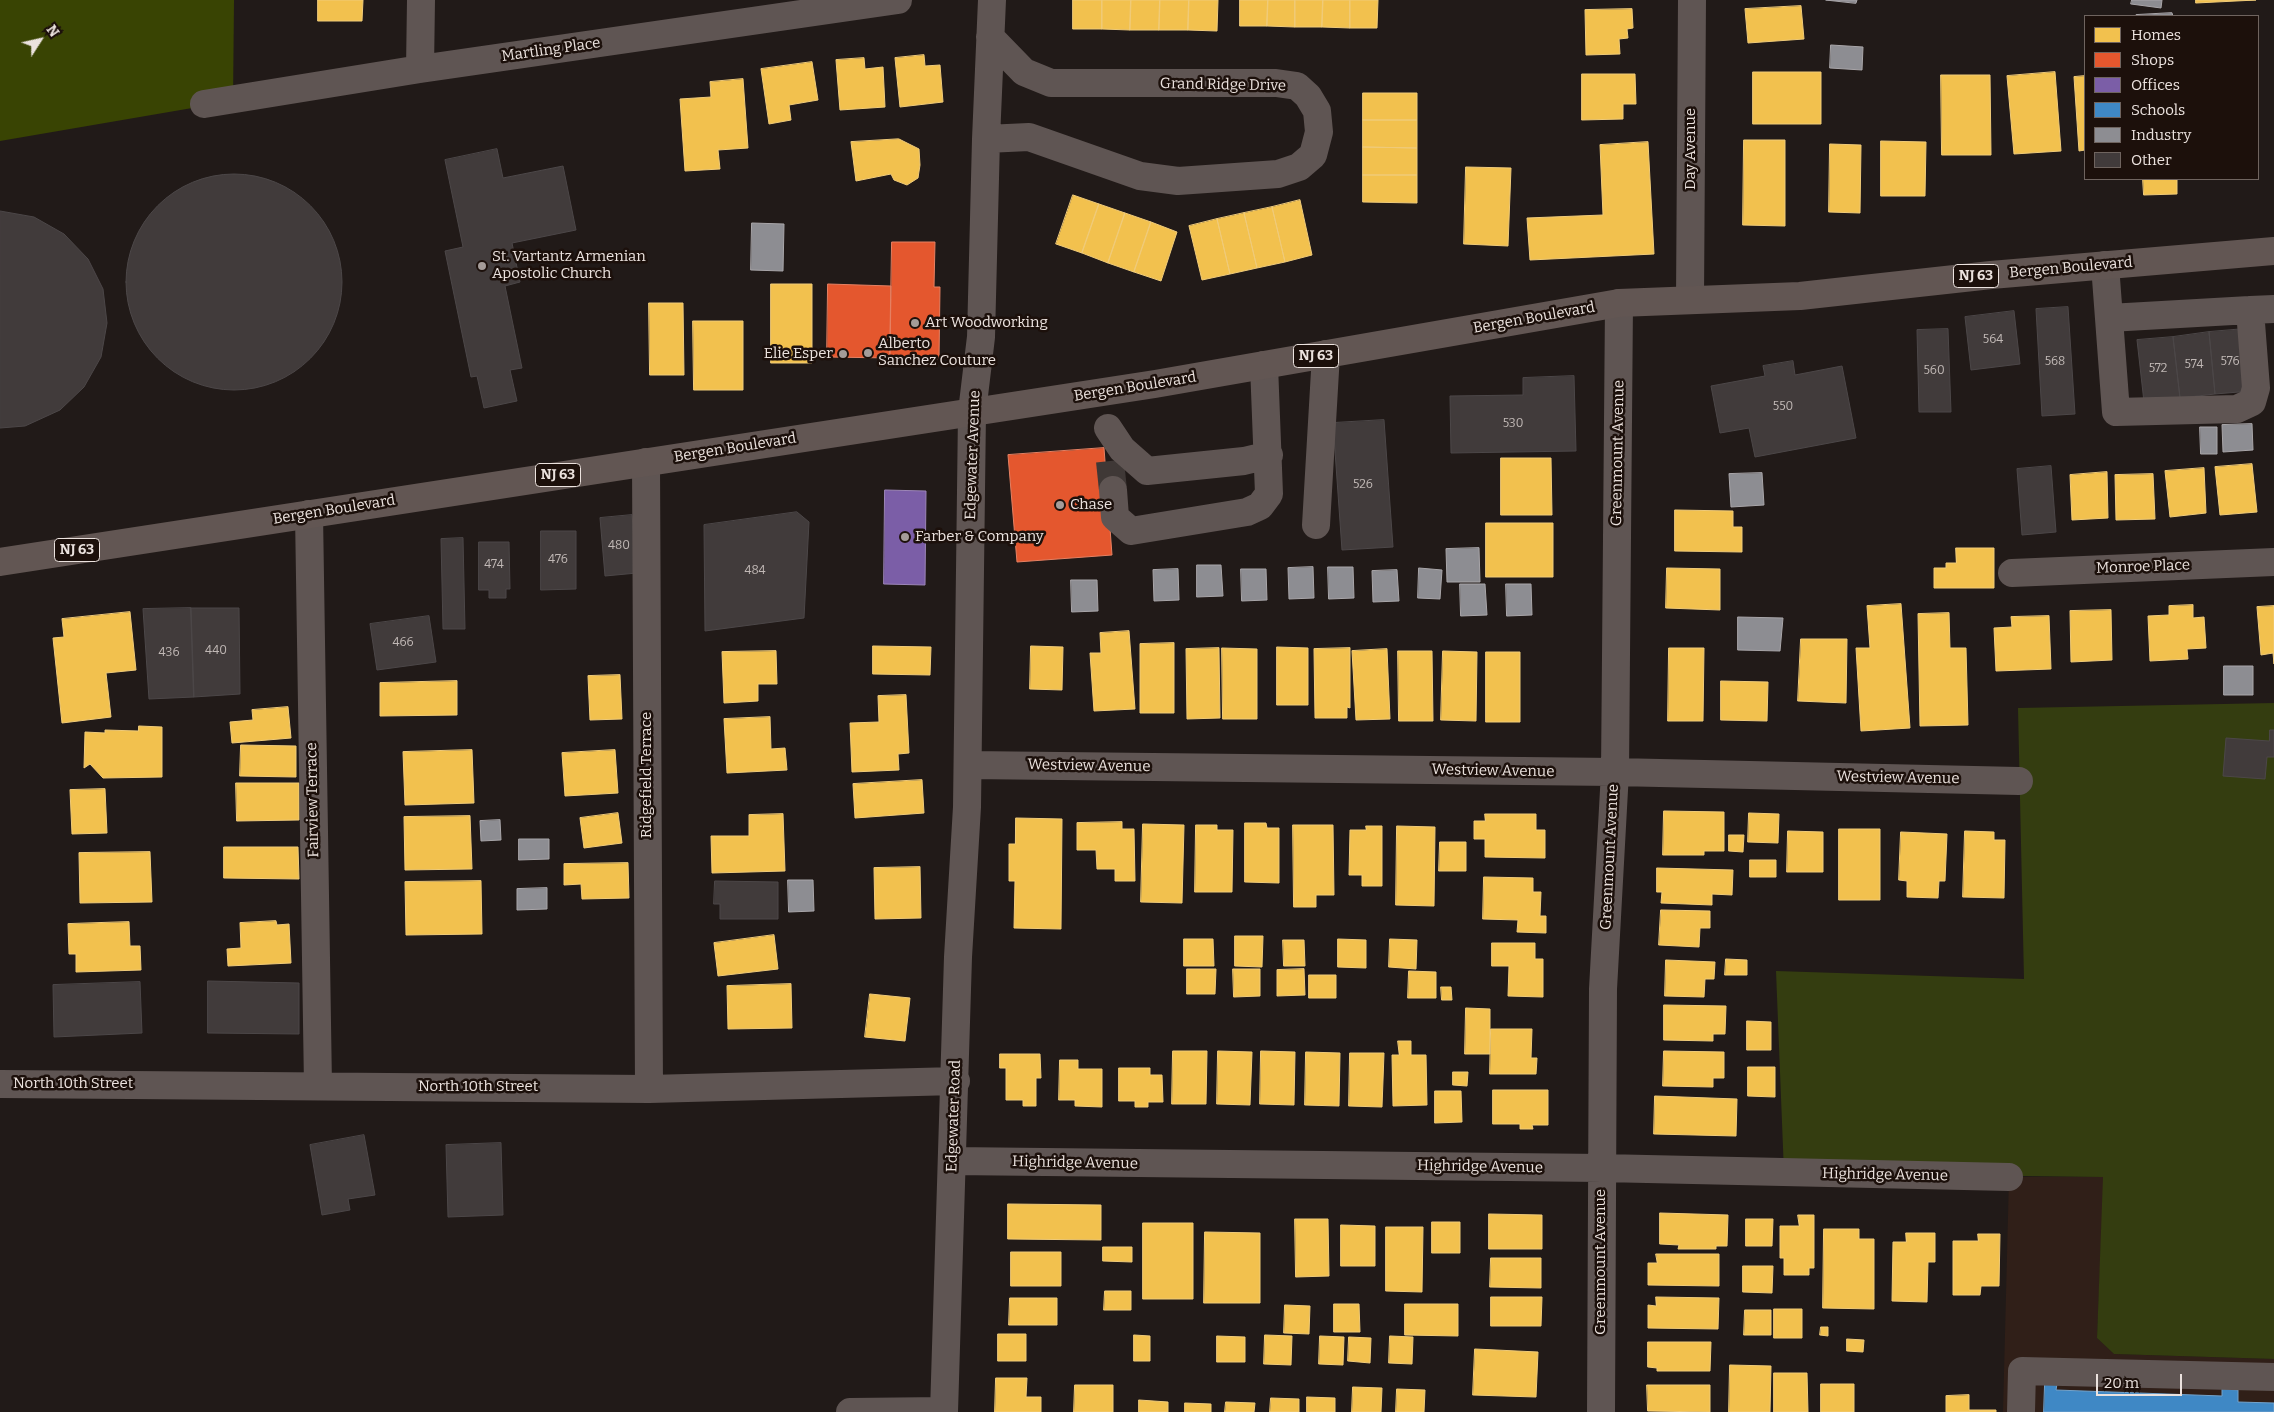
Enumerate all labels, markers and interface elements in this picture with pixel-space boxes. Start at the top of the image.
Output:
north arrow [15,15,65,65]
legend [2084,15,2259,180]
text: N [43,22,63,40]
text: Homes [2131,26,2181,44]
street label: Martling Place [500,34,602,66]
text: Shops [2131,51,2174,69]
street label: Grand Ridge Drive [1160,75,1286,95]
text: Offices [2131,76,2180,94]
text: Schools [2131,101,2185,119]
street label: Day Avenue [1682,108,1700,190]
text: Industry [2131,126,2191,144]
text: Other [2131,151,2172,169]
place label: St. Vartantz Armenian Apostolic Church [492,248,646,283]
street label: Bergen Boulevard [2009,254,2133,282]
marker: St. Vartantz Armenian Apostolic Church [476,260,488,272]
road number: NJ 63 [1954,264,1998,288]
street label: Bergen Boulevard [1472,298,1596,338]
place label: Art Woodworking [925,314,1048,332]
marker: Art Woodworking [909,317,921,329]
house number: 564 [1983,333,2003,347]
place label: Alberto Sanchez Couture [878,335,996,370]
road number: NJ 63 [1294,344,1338,368]
place label: Elie Esper [764,345,833,363]
marker: Alberto Sanchez Couture [862,347,874,359]
marker: Elie Esper [837,348,849,360]
house number: 568 [2045,355,2065,369]
house number: 576 [2220,355,2240,369]
house number: 574 [2184,358,2204,372]
house number: 572 [2149,362,2167,376]
house number: 560 [1923,364,1945,378]
street label: Bergen Boulevard [1073,368,1197,406]
street label: Greenmount Avenue [1608,380,1628,526]
street label: Edgewater Avenue [962,390,984,520]
house number: 550 [1773,400,1793,414]
house number: 530 [1503,417,1523,431]
street label: Bergen Boulevard [673,429,797,467]
road number: NJ 63 [536,464,580,486]
house number: 526 [1353,478,1373,492]
street label: Bergen Boulevard [272,491,396,529]
place label: Chase [1070,496,1112,514]
marker: Chase [1054,499,1066,511]
place label: Farber & Company [915,528,1044,546]
marker: Farber & Company [899,531,911,543]
road number: NJ 63 [54,538,100,562]
house number: 480 [608,539,630,553]
house number: 476 [548,553,568,567]
street label: Monroe Place [2096,556,2190,578]
house number: 474 [484,558,504,572]
house number: 484 [744,564,766,578]
house number: 466 [392,636,414,650]
house number: 440 [205,644,227,658]
house number: 436 [159,646,179,660]
street label: Ridgefield Terrace [638,712,656,838]
street label: Fairview Terrace [303,742,323,858]
street label: Westview Avenue [1027,756,1151,776]
street label: Westview Avenue [1431,761,1555,781]
street label: Westview Avenue [1836,768,1960,788]
street label: Greenmount Avenue [1597,784,1623,930]
street label: Edgewater Road [943,1060,965,1172]
street label: North 10th Street [13,1075,133,1093]
street label: North 10th Street [418,1078,538,1096]
street label: Highridge Avenue [1012,1153,1138,1173]
street label: Highridge Avenue [1417,1157,1543,1177]
street label: Highridge Avenue [1822,1165,1948,1185]
street label: Greenmount Avenue [1592,1189,1610,1335]
scale bar [2099,1364,2185,1396]
text: 20 m [2104,1374,2139,1392]

